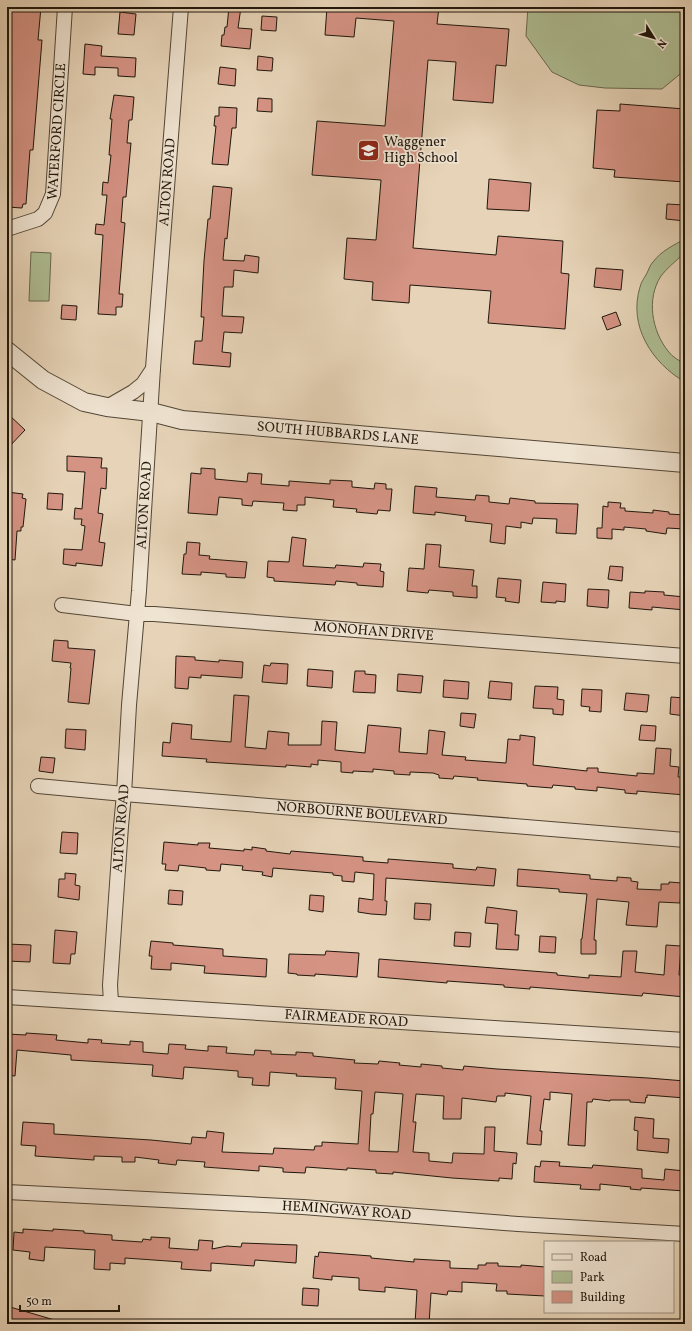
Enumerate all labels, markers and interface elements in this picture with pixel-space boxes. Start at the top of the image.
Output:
north arrow [634,18,674,58]
text: N [652,35,669,51]
street label: WATERFORD CIRCLE [43,62,71,201]
place label: Waggener High School [384,133,458,168]
street label: ALTON ROAD [155,137,180,227]
school or university icon: Waggener High School [355,137,381,163]
street label: SOUTH HUBBARDS LANE [256,417,420,450]
street label: ALTON ROAD [132,461,157,550]
street label: MONOHAN DRIVE [313,617,435,646]
street label: ALTON ROAD [108,784,134,873]
street label: NORBOURNE BOULEVARD [276,797,448,830]
street label: FAIRMEADE ROAD [284,1005,409,1032]
street label: HEMINGWAY ROAD [281,1196,412,1225]
legend [544,1241,674,1313]
text: Road [580,1250,607,1266]
text: Park [580,1270,605,1286]
scale bar [20,1287,119,1313]
text: Building [580,1290,625,1306]
text: 50 m [26,1294,52,1310]

